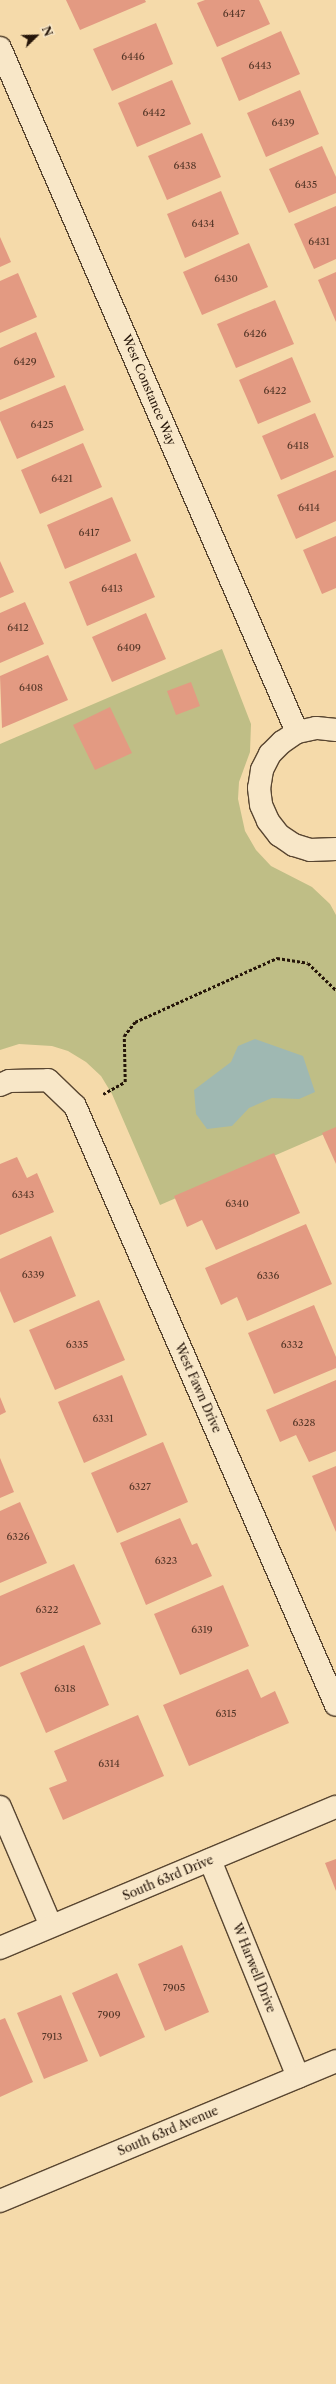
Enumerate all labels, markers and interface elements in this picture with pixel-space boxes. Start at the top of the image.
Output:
house number: 6447 [223,8,245,20]
north arrow [16,16,56,56]
text: N [39,24,55,38]
house number: 6446 [121,51,145,63]
house number: 6443 [249,60,271,72]
house number: 6442 [142,107,166,119]
house number: 6439 [272,117,294,129]
house number: 6438 [173,160,197,172]
house number: 6435 [295,179,317,191]
house number: 6434 [192,218,214,230]
house number: 6431 [308,236,330,248]
house number: 6430 [214,273,238,285]
house number: 6426 [243,328,267,340]
street label: West Constance Way [119,332,179,448]
house number: 6429 [13,356,37,368]
house number: 6422 [263,385,287,397]
house number: 6425 [31,419,53,431]
house number: 6418 [287,440,309,452]
house number: 6421 [51,473,73,485]
house number: 6414 [298,502,320,514]
house number: 6417 [79,527,99,539]
house number: 6413 [101,583,123,595]
house number: 6412 [7,622,29,634]
house number: 6409 [117,642,141,654]
house number: 6408 [19,682,43,694]
house number: 6343 [12,1189,34,1201]
house number: 6340 [225,1198,249,1210]
house number: 6339 [22,1269,44,1281]
house number: 6336 [257,1270,279,1282]
house number: 6335 [66,1339,88,1351]
house number: 6332 [281,1339,303,1351]
street label: West Fawn Drive [172,1341,224,1435]
house number: 6331 [92,1413,114,1425]
house number: 6328 [292,1417,316,1429]
house number: 6327 [129,1481,151,1493]
house number: 6326 [7,1531,29,1543]
house number: 6323 [155,1555,177,1567]
house number: 6322 [36,1604,58,1616]
house number: 6319 [191,1624,213,1636]
house number: 6318 [54,1683,76,1695]
house number: 6315 [216,1708,236,1720]
house number: 6314 [98,1758,120,1770]
street label: South 63rd Drive [120,1852,216,1904]
street label: W Harwell Drive [229,1921,279,2015]
house number: 7905 [163,1982,185,1994]
house number: 7909 [98,2009,120,2021]
house number: 7913 [42,2031,62,2043]
street label: South 63rd Avenue [115,2103,221,2159]

